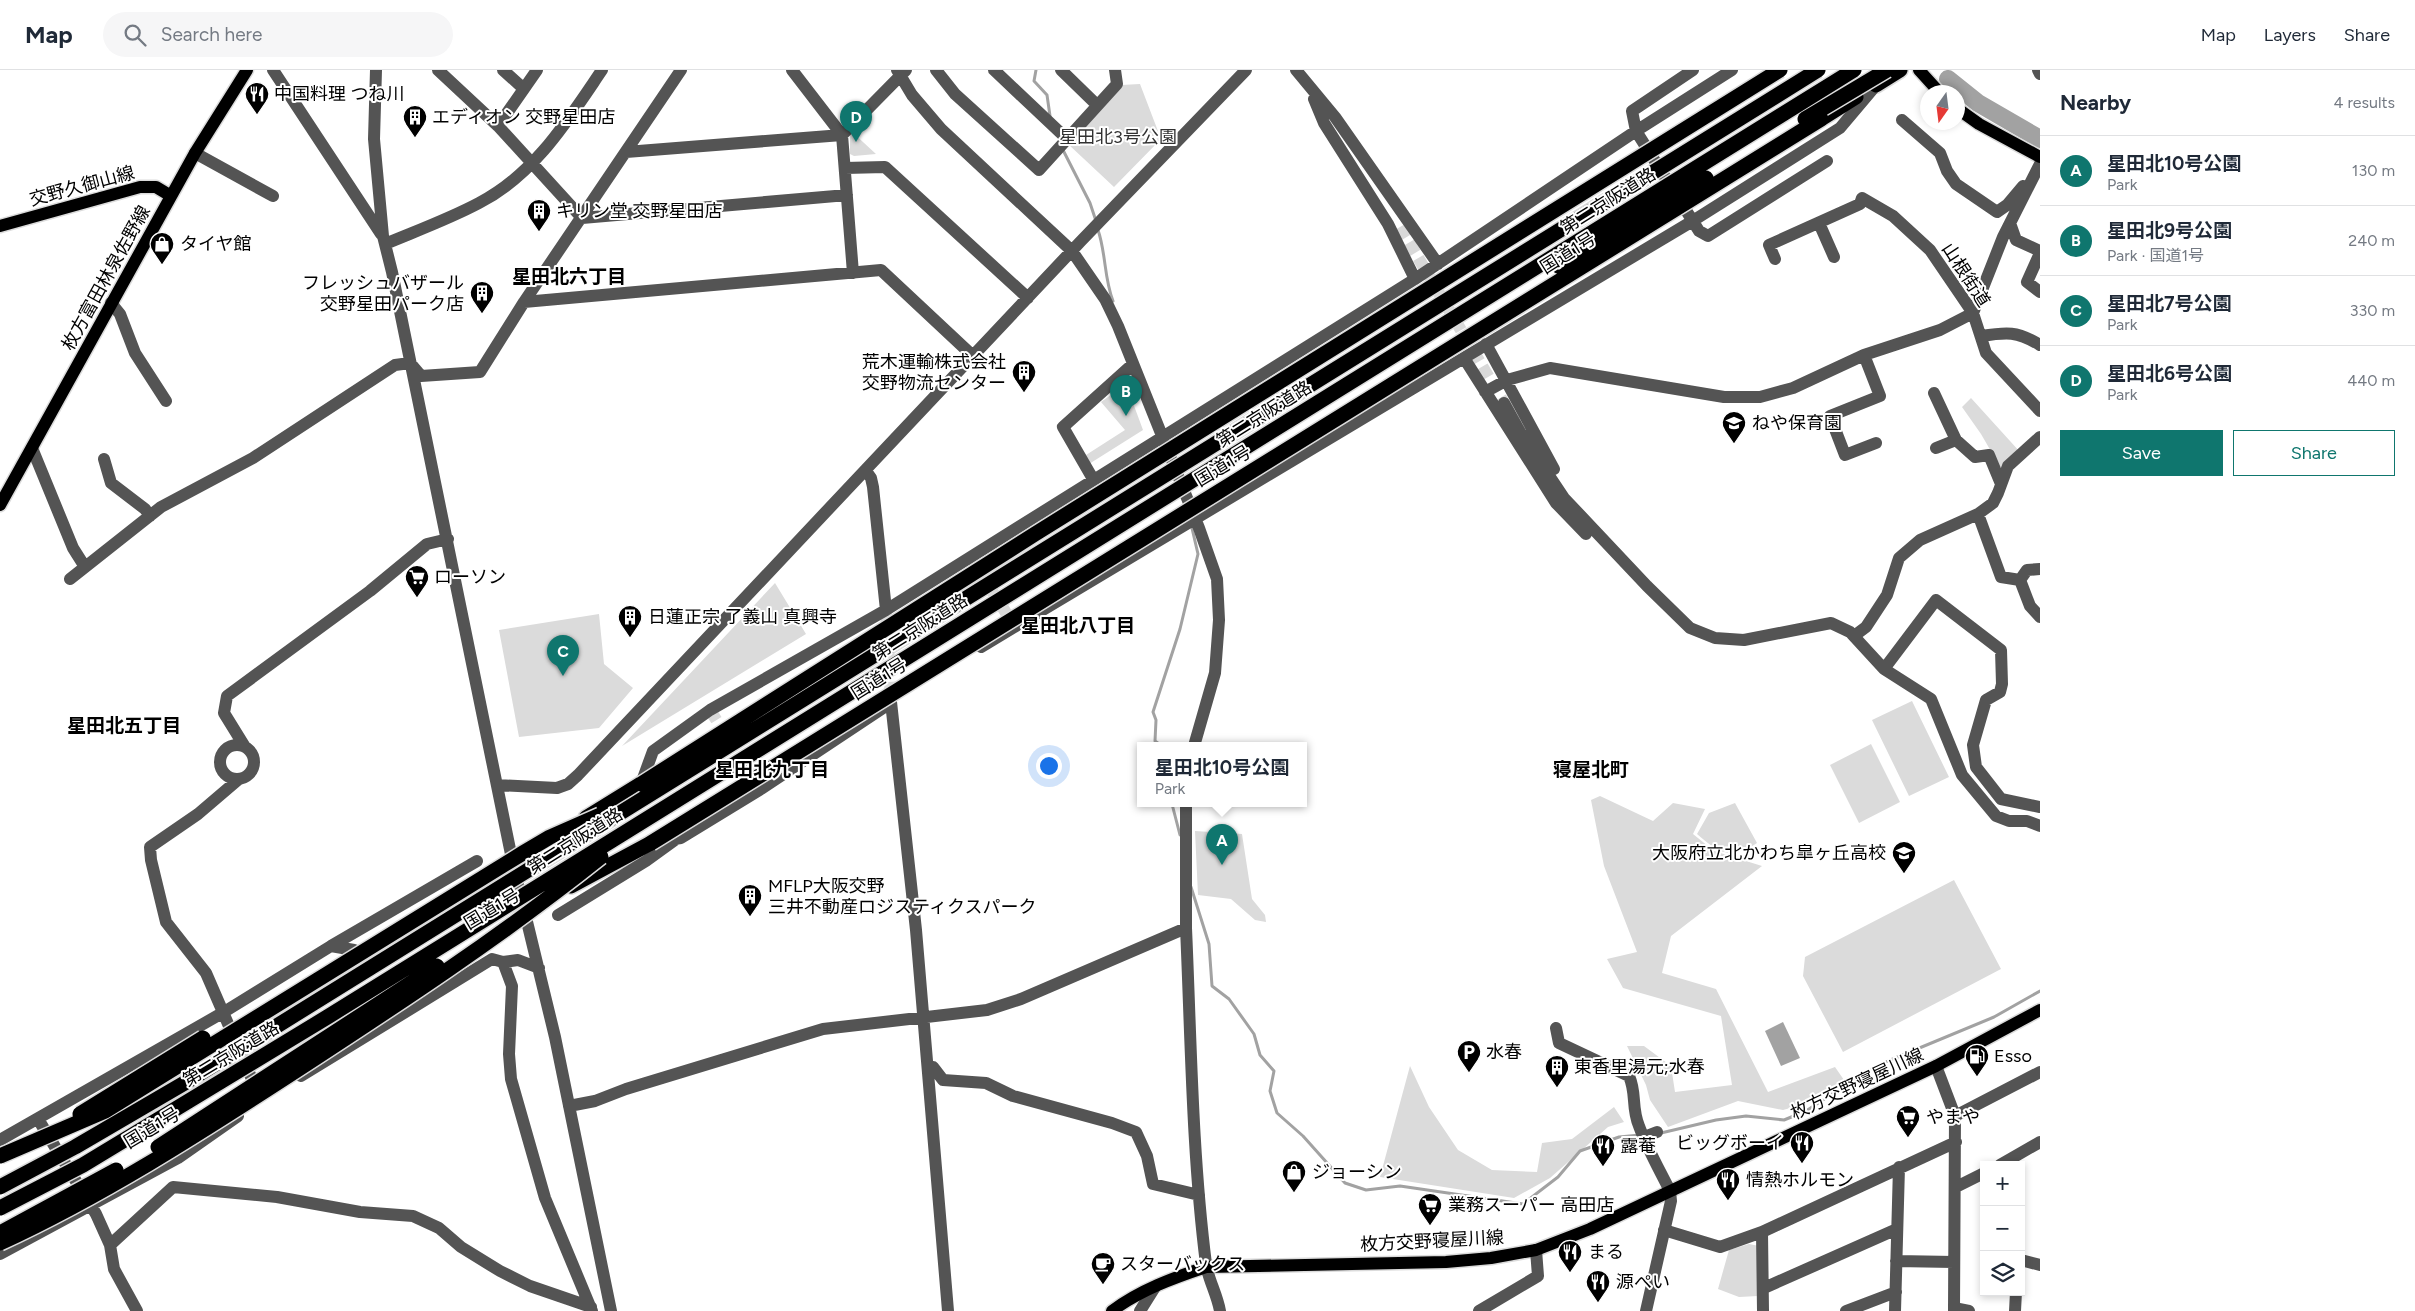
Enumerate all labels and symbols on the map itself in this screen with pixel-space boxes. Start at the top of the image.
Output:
restaurant icon: 中国料理 つね川 [244,81,270,115]
place label: 中国料理 つね川 [274,83,404,105]
north arrow [1920,85,1965,130]
pin: D [840,101,872,142]
building icon: エディオン 交野星田店 [402,104,428,138]
place label: エディオン 交野星田店 [432,106,615,128]
park label: 星田北3号公園 [1059,126,1177,148]
street label: 交野久御山線 [27,161,137,211]
street label: 第二京阪道路 [1556,163,1660,239]
building icon: キリン堂 交野星田店 [526,198,552,232]
place label: キリン堂 交野星田店 [556,200,722,222]
street label: 枚方富田林泉佐野線 [57,202,155,354]
street label: 国道1号 [1536,227,1600,279]
shop icon: タイヤ館 [149,231,175,265]
place label: タイヤ館 [180,233,251,255]
street label: 山根街道 [1937,239,1995,311]
district label: 星田北六丁目 [512,265,626,288]
place label: フレッシュバザール 交野星田パーク店 [302,272,464,315]
building icon: フレッシュバザール 交野星田パーク店 [469,280,495,314]
place label: 荒木運輸株式会社 交野物流センター [862,351,1006,394]
building icon: 荒木運輸株式会社 交野物流センター [1011,359,1037,393]
pin: B [1110,375,1142,416]
street label: 第二京阪道路 [1212,376,1316,452]
school or university icon: ねや保育園 [1721,410,1747,444]
place label: ねや保育園 [1752,412,1842,434]
street label: 国道1号 [1191,441,1255,491]
supermarket icon: ローソン [404,564,430,598]
place label: ローソン [434,566,506,588]
street label: 第二京阪道路 [868,589,972,665]
building icon: 日蓮正宗 了義山 真興寺 [617,604,643,638]
place label: 日蓮正宗 了義山 真興寺 [648,606,837,628]
district label: 星田北八丁目 [1021,614,1135,637]
pin: C [547,635,579,676]
street label: 国道1号 [847,653,911,705]
district label: 星田北五丁目 [67,714,181,737]
your location [1036,753,1062,779]
district label: 星田北九丁目 [715,758,829,781]
district label: 寝屋北町 [1553,758,1629,781]
street label: 第二京阪道路 [523,803,627,879]
pin: A [1206,824,1238,865]
school or university icon: 大阪府立北かわち皐ヶ丘高校 [1891,840,1917,874]
place label: 大阪府立北かわち皐ヶ丘高校 [1652,842,1886,864]
place label: MFLP大阪交野 三井不動産ロジスティクスパーク [768,875,1036,918]
building icon: MFLP大阪交野 三井不動産ロジスティクスパーク [737,883,763,917]
street label: 国道1号 [460,884,524,934]
street label: 第二京阪道路 [179,1017,283,1091]
parking icon: 水春 [1456,1039,1482,1073]
place label: 水春 [1486,1041,1522,1063]
fuel station icon: Esso [1964,1043,1990,1077]
street label: 枚方交野寝屋川線 [1787,1044,1927,1124]
place label: Esso [1994,1045,2032,1067]
building icon: 東香里湯元;水春 [1544,1054,1570,1088]
place label: 東香里湯元;水春 [1574,1056,1705,1078]
street label: 国道1号 [120,1103,184,1153]
supermarket icon: やまや [1895,1104,1921,1138]
place label: やまや [1926,1106,1980,1128]
restaurant icon: ビッグボーイ [1789,1130,1815,1164]
place label: ビッグボーイ [1676,1132,1784,1154]
restaurant icon: 露菴 [1590,1133,1616,1167]
place label: 露菴 [1620,1135,1656,1157]
shop icon: ジョーシン [1281,1159,1307,1193]
place label: ジョーシン [1312,1161,1402,1183]
restaurant icon: 情熱ホルモン [1715,1167,1741,1201]
place label: 情熱ホルモン [1746,1169,1854,1191]
supermarket icon: 業務スーパー 高田店 [1417,1192,1443,1226]
place label: 業務スーパー 高田店 [1448,1194,1614,1216]
street label: 枚方交野寝屋川線 [1360,1226,1504,1256]
restaurant icon: まる [1557,1239,1583,1273]
place label: まる [1588,1241,1624,1263]
cafe icon: スターバックス [1090,1251,1116,1285]
place label: スターバックス [1120,1253,1245,1275]
restaurant icon: 源ぺい [1585,1269,1611,1303]
place label: 源ぺい [1616,1271,1670,1293]

